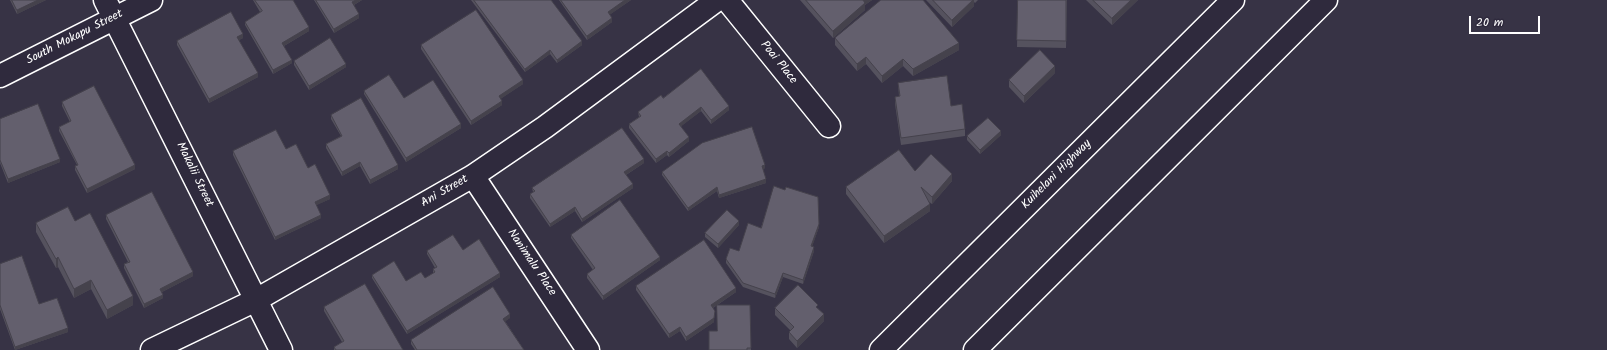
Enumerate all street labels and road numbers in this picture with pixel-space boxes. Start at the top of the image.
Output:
street label: South Mokapu Street [24,7,126,69]
street label: Poai Place [756,39,800,87]
street label: Kuihelani Highway [1019,137,1095,213]
street label: Makalii Street [172,140,216,210]
street label: Ani Street [419,173,471,211]
street label: Nanimalu Place [503,227,559,299]

